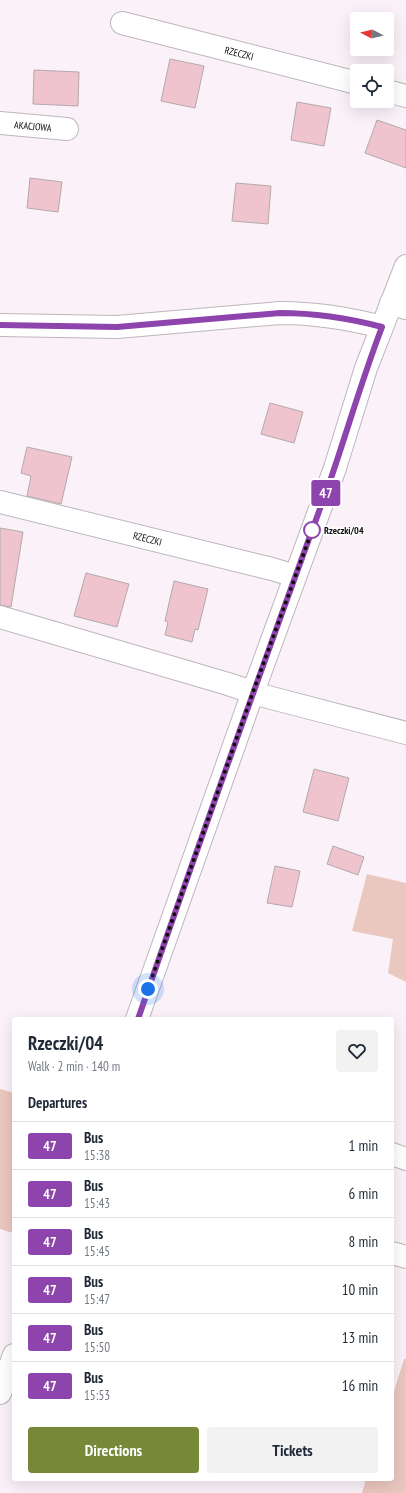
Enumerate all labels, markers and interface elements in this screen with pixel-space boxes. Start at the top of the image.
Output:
north arrow [350,12,394,56]
map controls [350,12,394,108]
street label: RZECZKI [223,43,255,63]
button: locate [350,64,394,108]
street label: AKACJOWA [14,118,52,134]
line badge: 47 [308,480,344,506]
text: 47 [319,484,333,502]
marker: Rzeczki/04 [303,521,321,539]
place label: Rzeczki/04 [324,524,364,537]
street label: RZECZKI [132,529,163,548]
your location [138,979,158,999]
button: heart [336,1030,378,1072]
text: Rzeczki/04 [28,1031,103,1055]
text: Walk · 2 min · 140 m [28,1058,120,1075]
text: Departures [28,1093,87,1112]
text: Bus [84,1128,103,1147]
text: 1 min [348,1136,378,1155]
text: 47 [43,1137,57,1155]
text: 15:38 [84,1147,110,1164]
text: Bus [84,1176,103,1195]
text: 6 min [348,1184,378,1203]
text: 47 [43,1185,57,1203]
text: 15:43 [84,1195,110,1212]
text: Bus [84,1224,103,1243]
text: 8 min [348,1232,378,1251]
text: 47 [43,1233,57,1251]
text: 15:45 [84,1243,110,1260]
text: Bus [84,1272,103,1291]
text: 10 min [342,1280,378,1299]
text: 47 [43,1281,57,1299]
text: 15:47 [84,1291,110,1308]
text: Bus [84,1320,103,1339]
text: 13 min [342,1328,378,1347]
text: 47 [43,1329,57,1347]
text: 15:50 [84,1339,110,1356]
text: Bus [84,1368,103,1387]
text: 16 min [342,1376,378,1395]
text: 47 [43,1377,57,1395]
text: 15:53 [84,1387,110,1404]
button: Directions [28,1427,199,1473]
button: Tickets [207,1427,378,1473]

